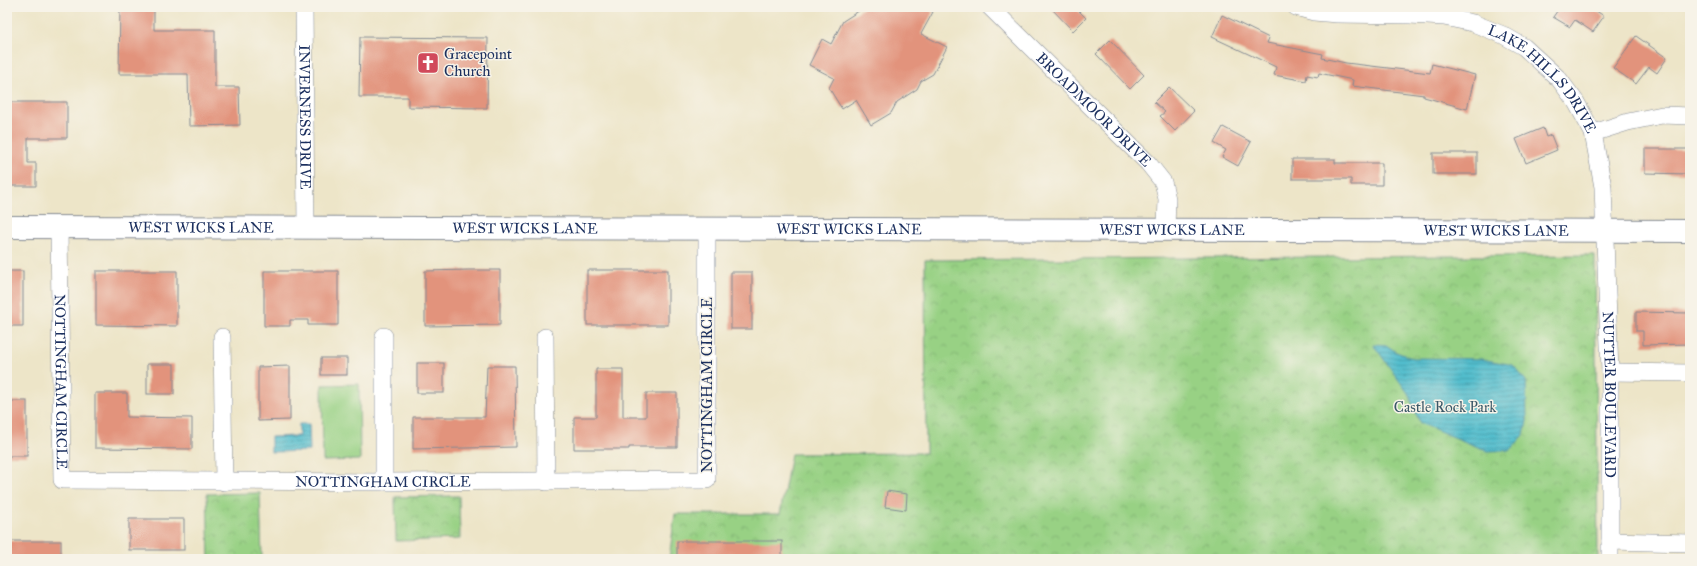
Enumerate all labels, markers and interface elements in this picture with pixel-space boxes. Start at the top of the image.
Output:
street label: LAKE HILLS DRIVE [1485,21,1600,136]
street label: INVERNESS DRIVE [295,45,315,190]
place label: Gracepoint Church [444,45,513,80]
street label: BROADMOOR DRIVE [1032,49,1155,171]
church icon: Gracepoint Church [415,50,441,76]
street label: WEST WICKS LANE [128,218,274,237]
street label: WEST WICKS LANE [452,219,598,237]
street label: WEST WICKS LANE [776,220,922,238]
street label: WEST WICKS LANE [1099,221,1245,239]
street label: WEST WICKS LANE [1423,221,1569,240]
street label: NOTTINGHAM CIRCLE [51,294,71,470]
street label: NOTTINGHAM CIRCLE [698,297,716,473]
street label: NUTTER BOULEVARD [1599,311,1619,478]
park label: Castle Rock Park [1394,398,1496,416]
street label: NOTTINGHAM CIRCLE [295,472,471,491]

